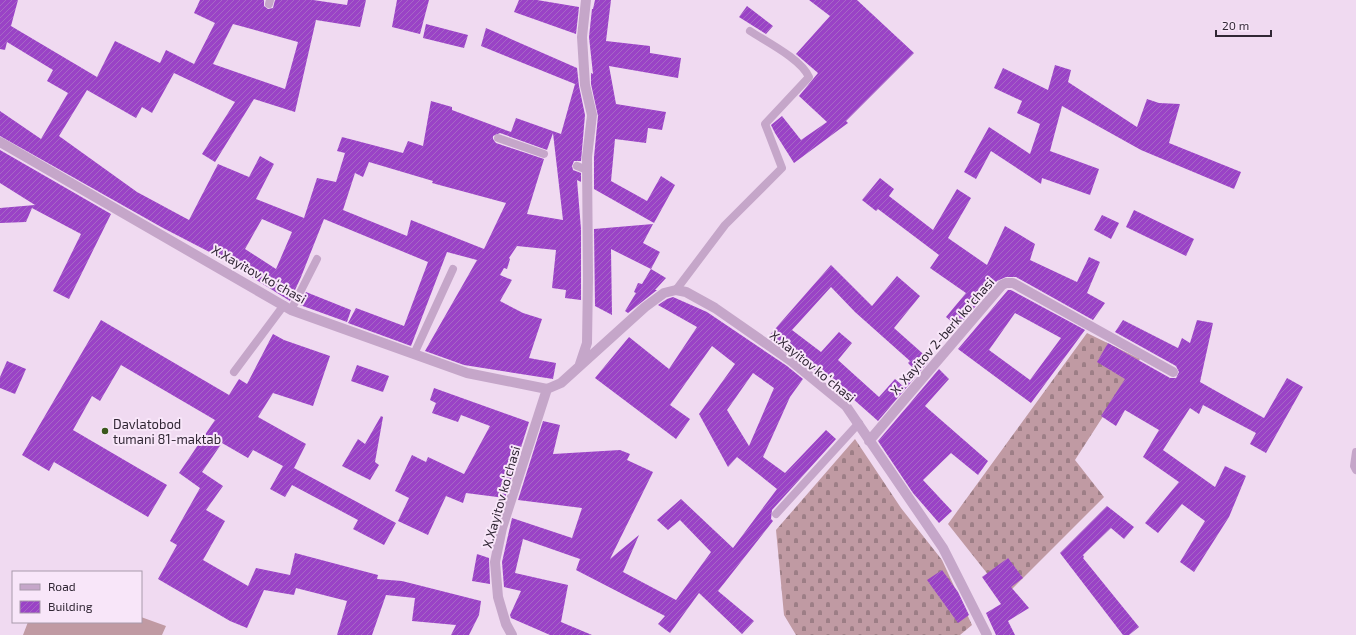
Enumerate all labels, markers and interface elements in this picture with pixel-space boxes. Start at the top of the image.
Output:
scale bar [1216,12,1271,38]
text: 20 m [1222,18,1249,32]
street label: X.Xayitov koʻchasi [209,241,309,307]
street label: X. Xayitov 2-berk koʼchasi [887,274,997,398]
street label: X.Xayitov koʻchasi [767,327,859,405]
place label: Davlatobod tumani 81-maktab [113,416,221,447]
marker: Davlatobod tumani 81-maktab [100,426,110,436]
street label: X.Xayitov koʻchasi [479,444,523,550]
legend [12,571,142,623]
text: Road [48,579,76,593]
text: Building [48,599,93,613]

